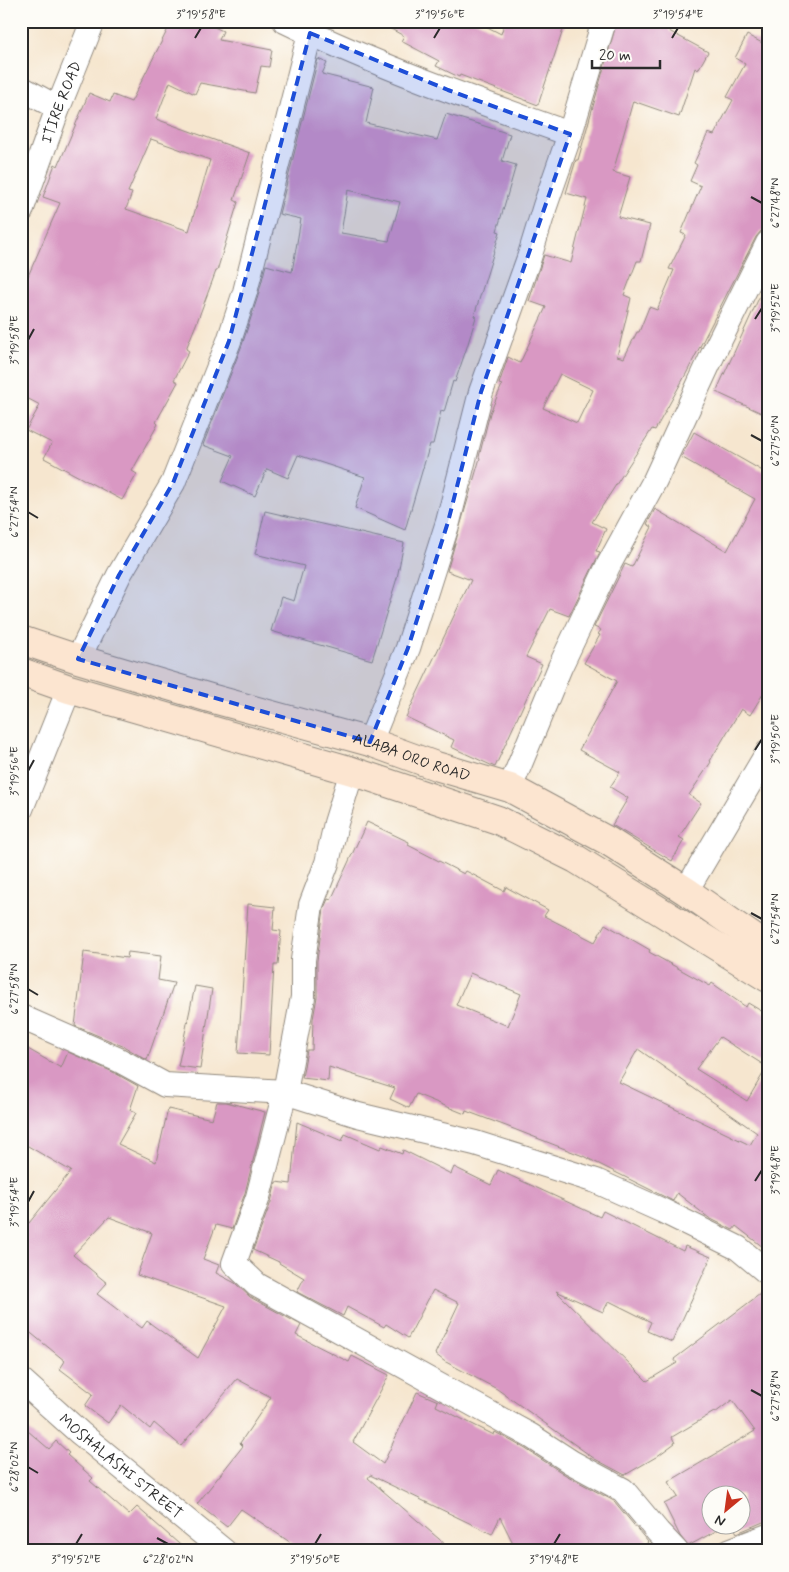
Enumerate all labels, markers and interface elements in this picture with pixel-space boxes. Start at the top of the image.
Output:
text: 3°19'58"E [176,7,226,23]
text: 3°19'56"E [415,7,465,23]
text: 3°19'54"E [653,7,703,23]
scale bar [592,38,659,70]
text: 20 m [599,46,631,66]
street label: ITIRE ROAD [37,58,87,146]
text: 6°27'48"N [768,178,784,228]
text: 3°19'52"E [768,283,784,333]
text: 3°19'58"E [7,315,23,365]
text: 6°27'50"N [768,415,784,467]
text: 6°27'54"N [7,486,23,538]
text: 3°19'50"E [768,714,784,764]
street label: ALABA ORO ROAD [351,729,473,787]
text: 3°19'56"E [7,746,23,796]
text: 6°27'54"N [768,893,784,945]
text: 6°27'58"N [7,964,23,1014]
text: 3°19'48"E [768,1145,784,1195]
text: 3°19'54"E [7,1177,23,1227]
text: 6°27'58"N [768,1371,784,1421]
street label: MOSHALASHI STREET [54,1410,187,1524]
text: 6°28'02"N [7,1442,23,1492]
north arrow [702,1484,752,1534]
text: N [712,1510,729,1531]
text: 3°19'52"E [51,1552,101,1568]
text: 6°28'02"N [143,1552,193,1568]
text: 3°19'50"E [290,1552,340,1568]
text: 3°19'48"E [529,1552,579,1568]

